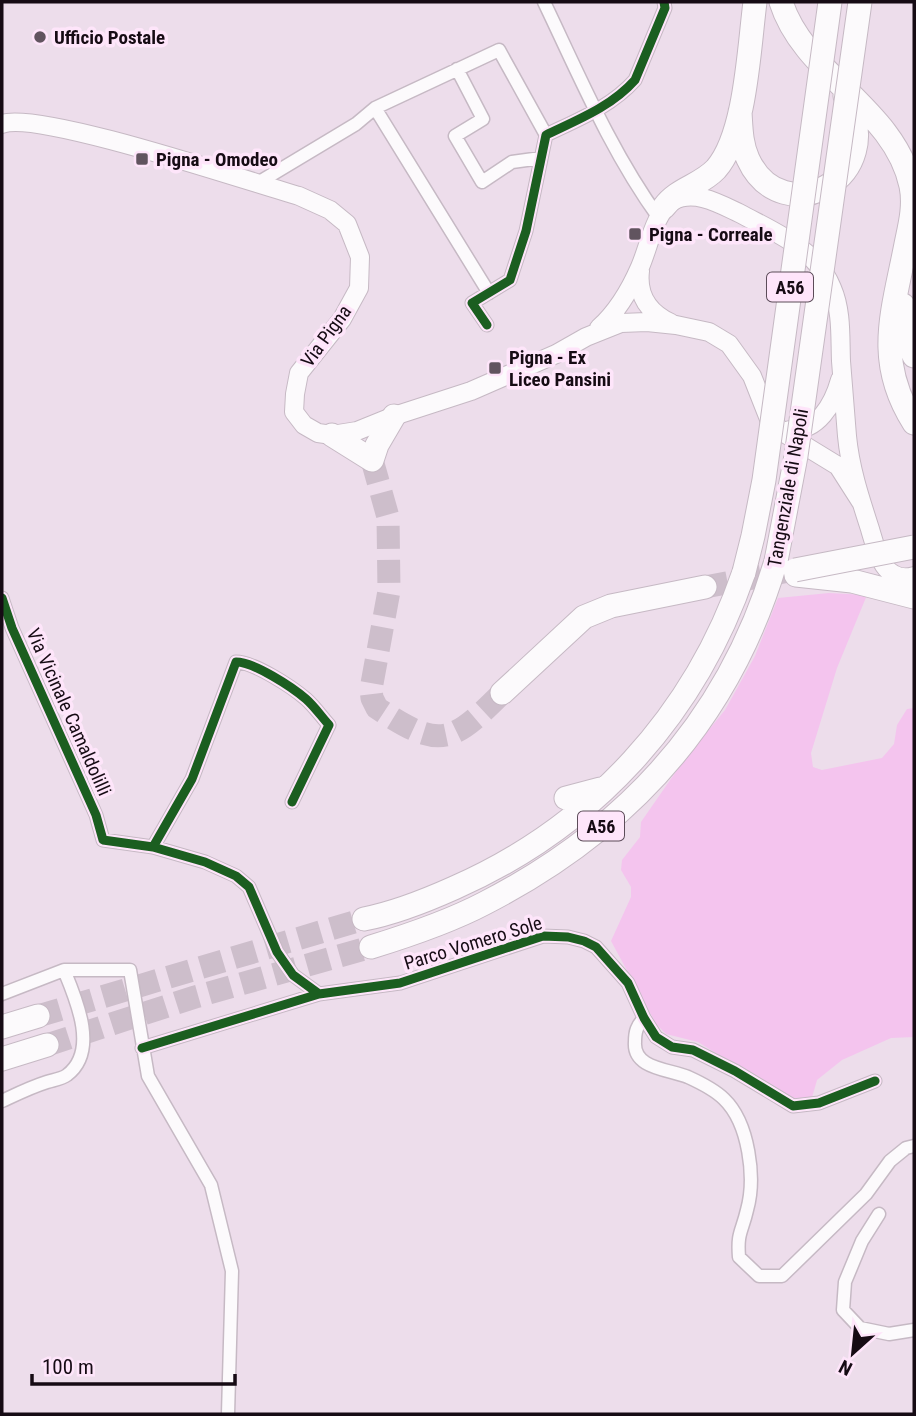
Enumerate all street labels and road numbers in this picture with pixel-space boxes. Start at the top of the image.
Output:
road number: A56 [767,272,813,302]
street label: Via Pigna [296,301,356,371]
street label: Tangenziale di Napoli [763,407,813,569]
street label: Via Vicinale Camaldolilli [22,625,116,799]
road number: A56 [578,812,624,840]
street label: Parco Vomero Sole [401,911,545,975]

